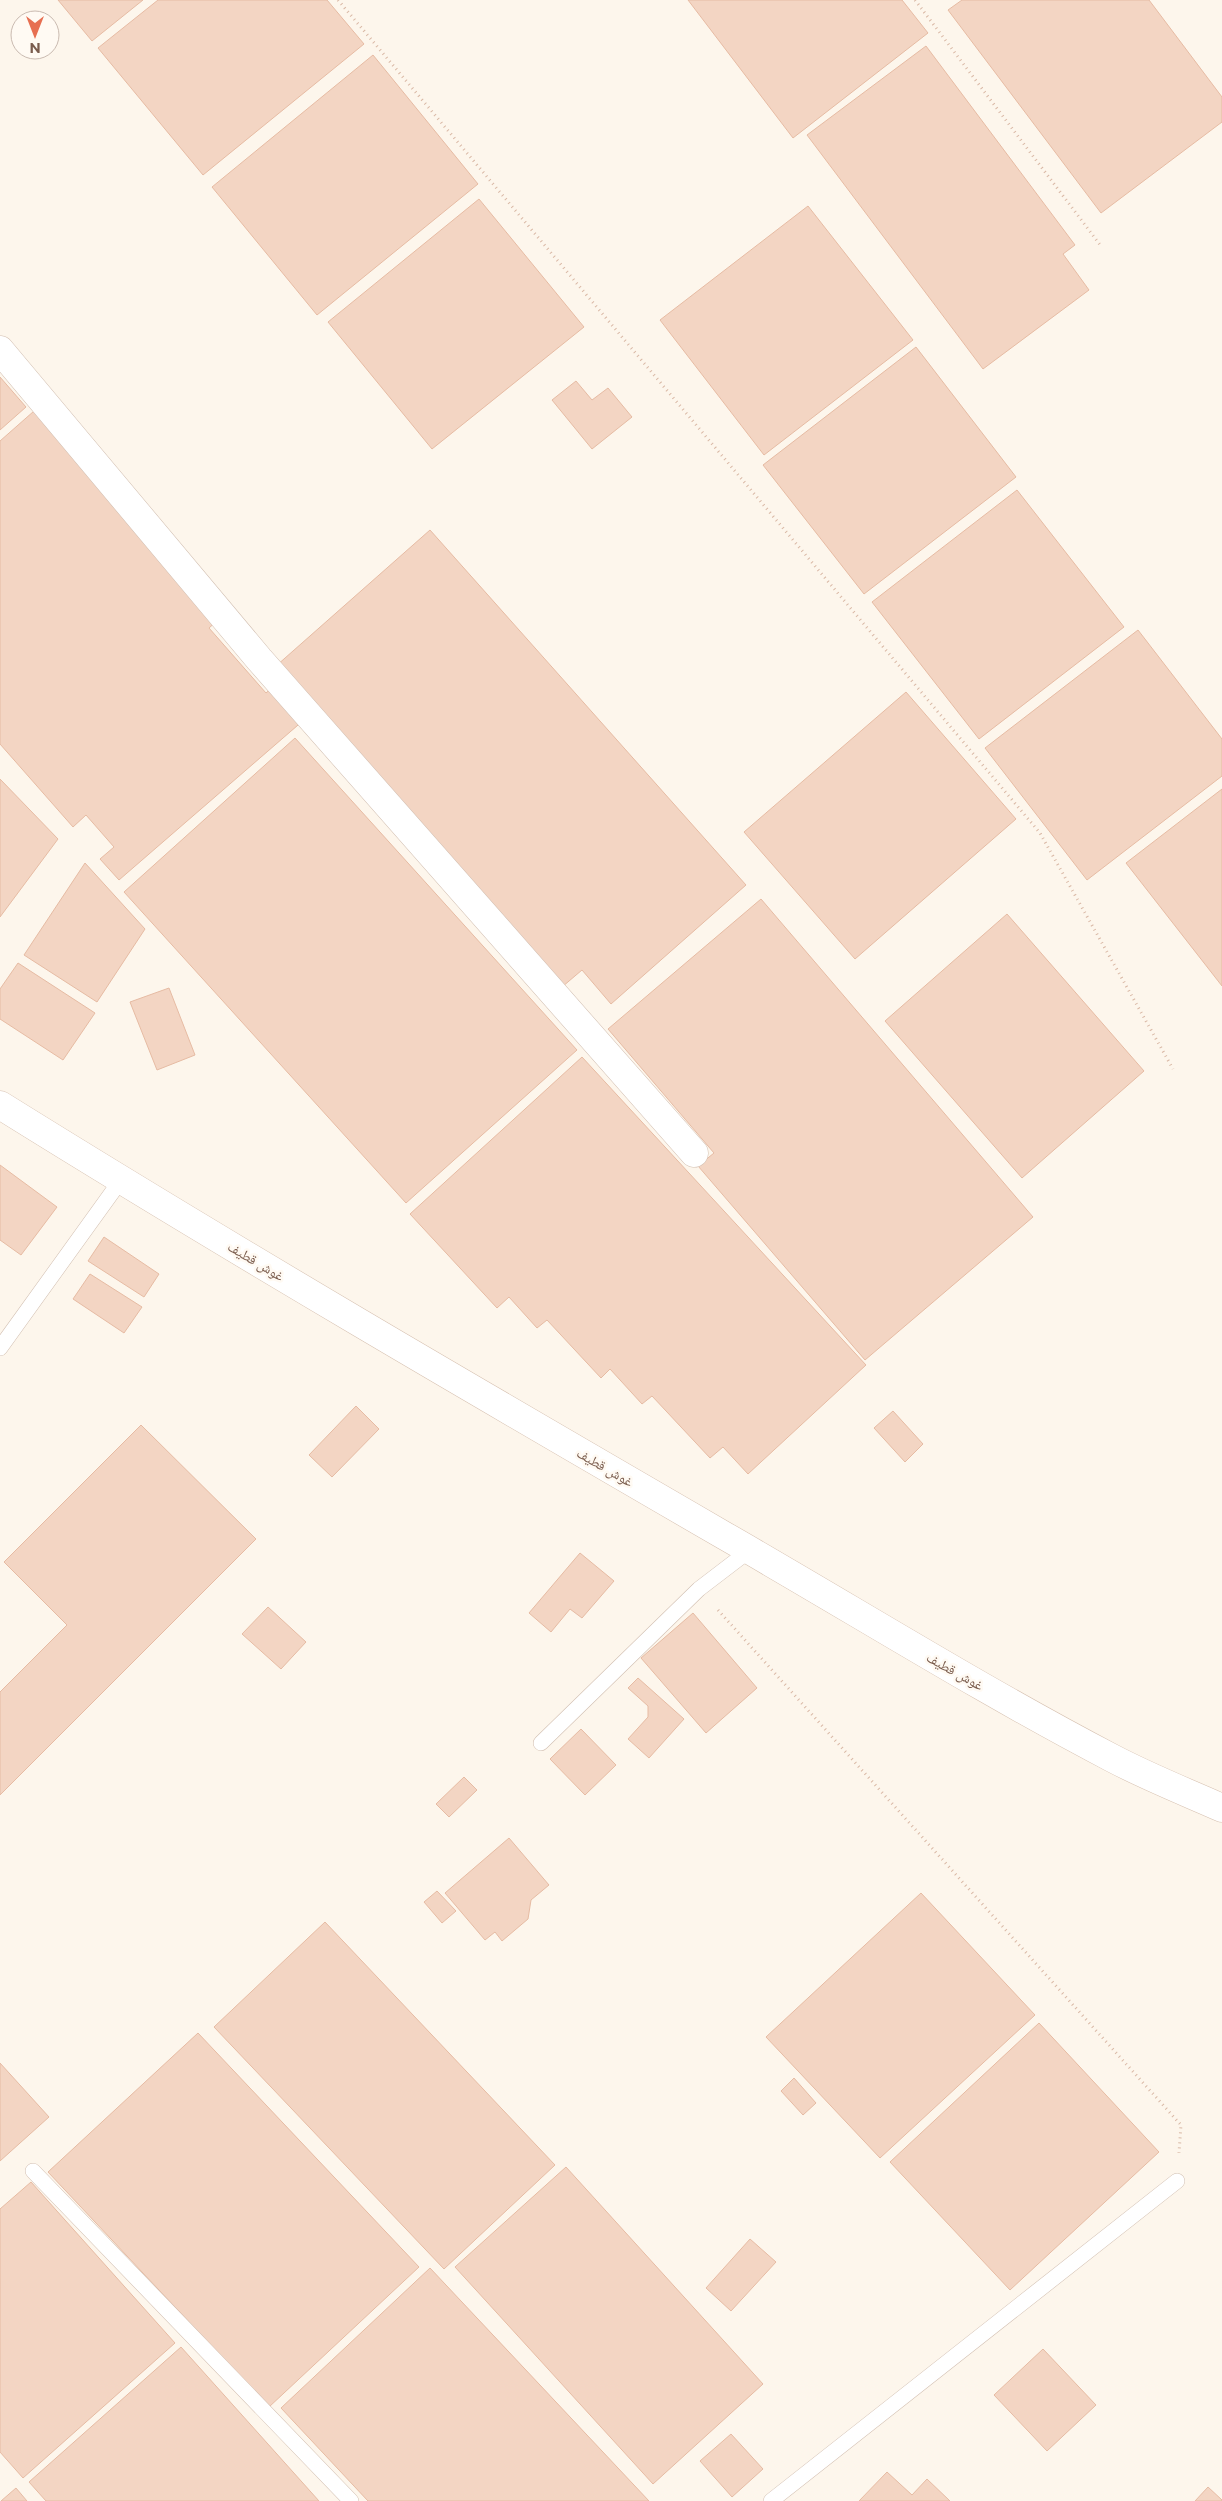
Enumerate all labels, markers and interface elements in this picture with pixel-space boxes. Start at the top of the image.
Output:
north arrow [10,10,60,60]
text: N [29,39,41,57]
street label: غوش قطيف [225,1237,287,1285]
street label: غوش قطيف [573,1444,637,1490]
street label: غوش قطيف [923,1648,987,1694]

